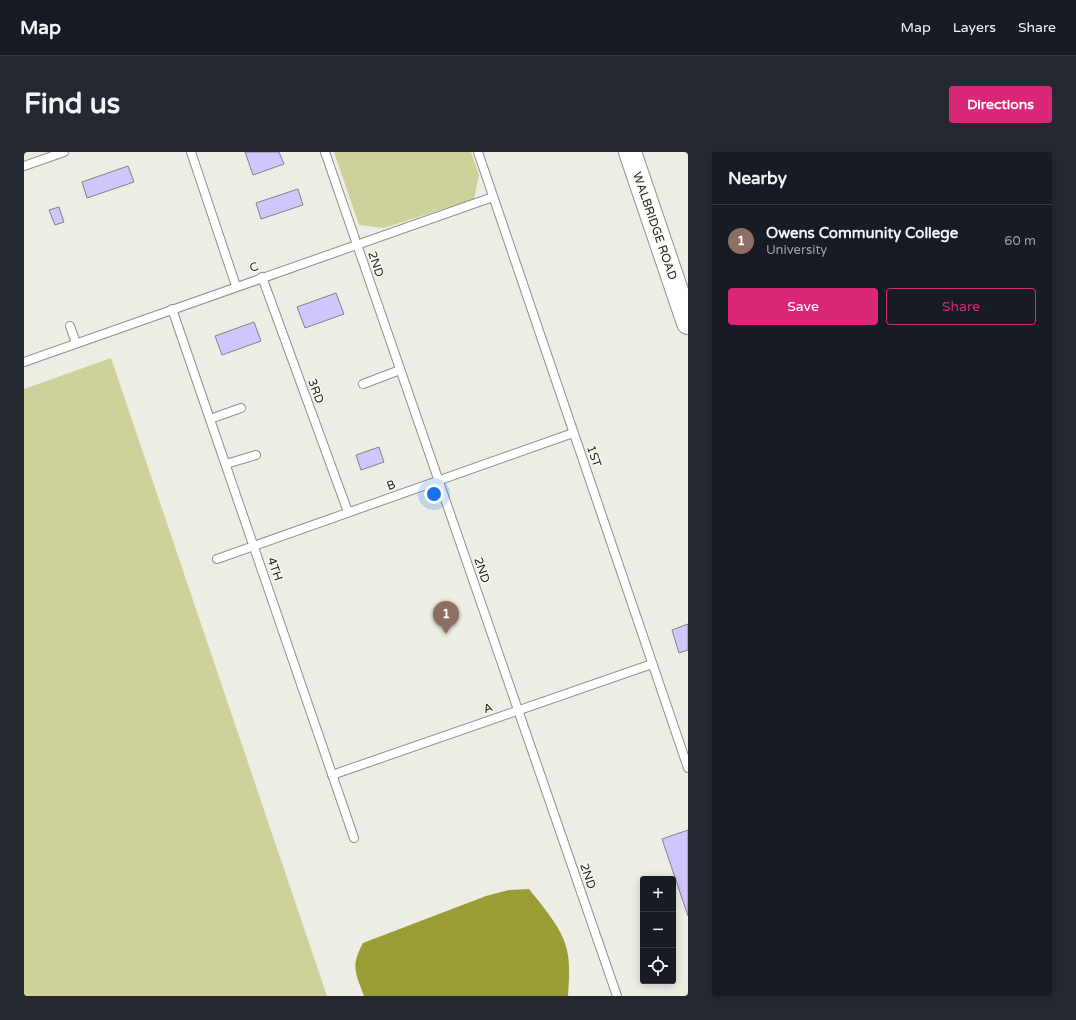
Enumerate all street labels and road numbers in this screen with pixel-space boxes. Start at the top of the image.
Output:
street label: WALBRIDGE ROAD [630,170,680,282]
street label: 2ND [365,249,387,279]
street label: C [248,259,260,275]
street label: 3RD [305,377,327,405]
street label: 1ST [584,443,604,469]
street label: B [385,477,397,493]
street label: 4TH [264,555,286,583]
street label: 2ND [471,555,493,585]
street label: A [481,700,495,716]
street label: 2ND [577,861,599,891]

